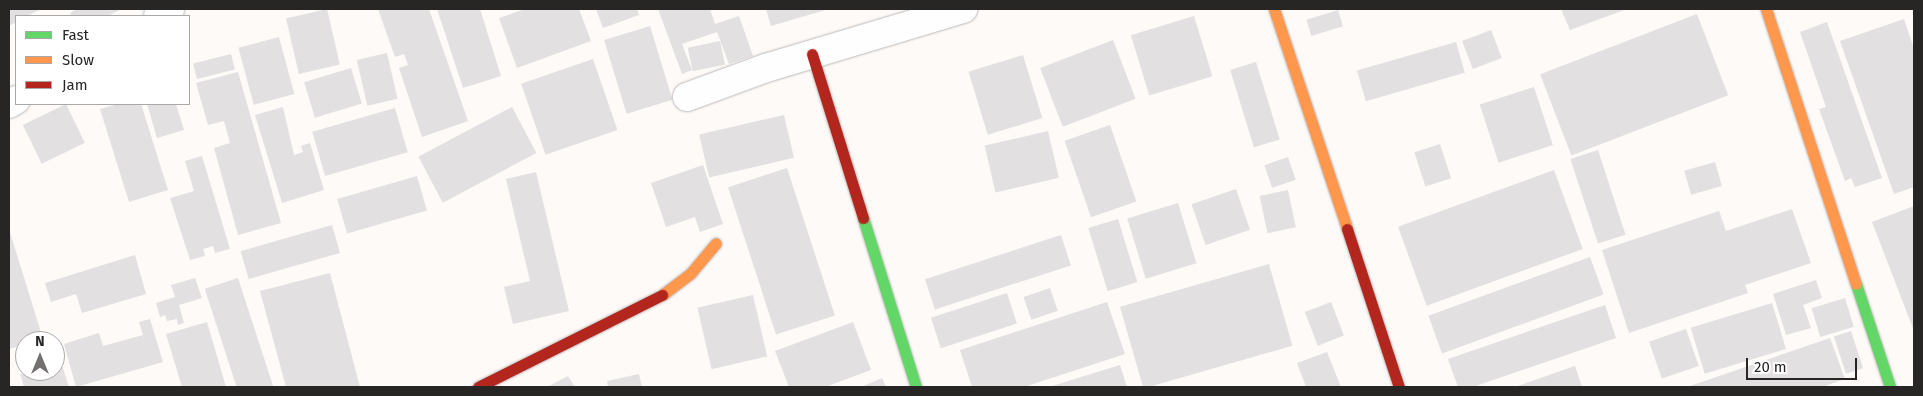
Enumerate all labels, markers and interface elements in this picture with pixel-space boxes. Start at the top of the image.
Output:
legend [15,15,190,105]
text: Fast [62,26,89,44]
text: Slow [62,51,94,69]
text: Jam [62,76,88,94]
north arrow [15,331,65,381]
text: N [35,333,45,350]
scale bar [1748,348,1859,380]
text: 20 m [1754,358,1787,376]

